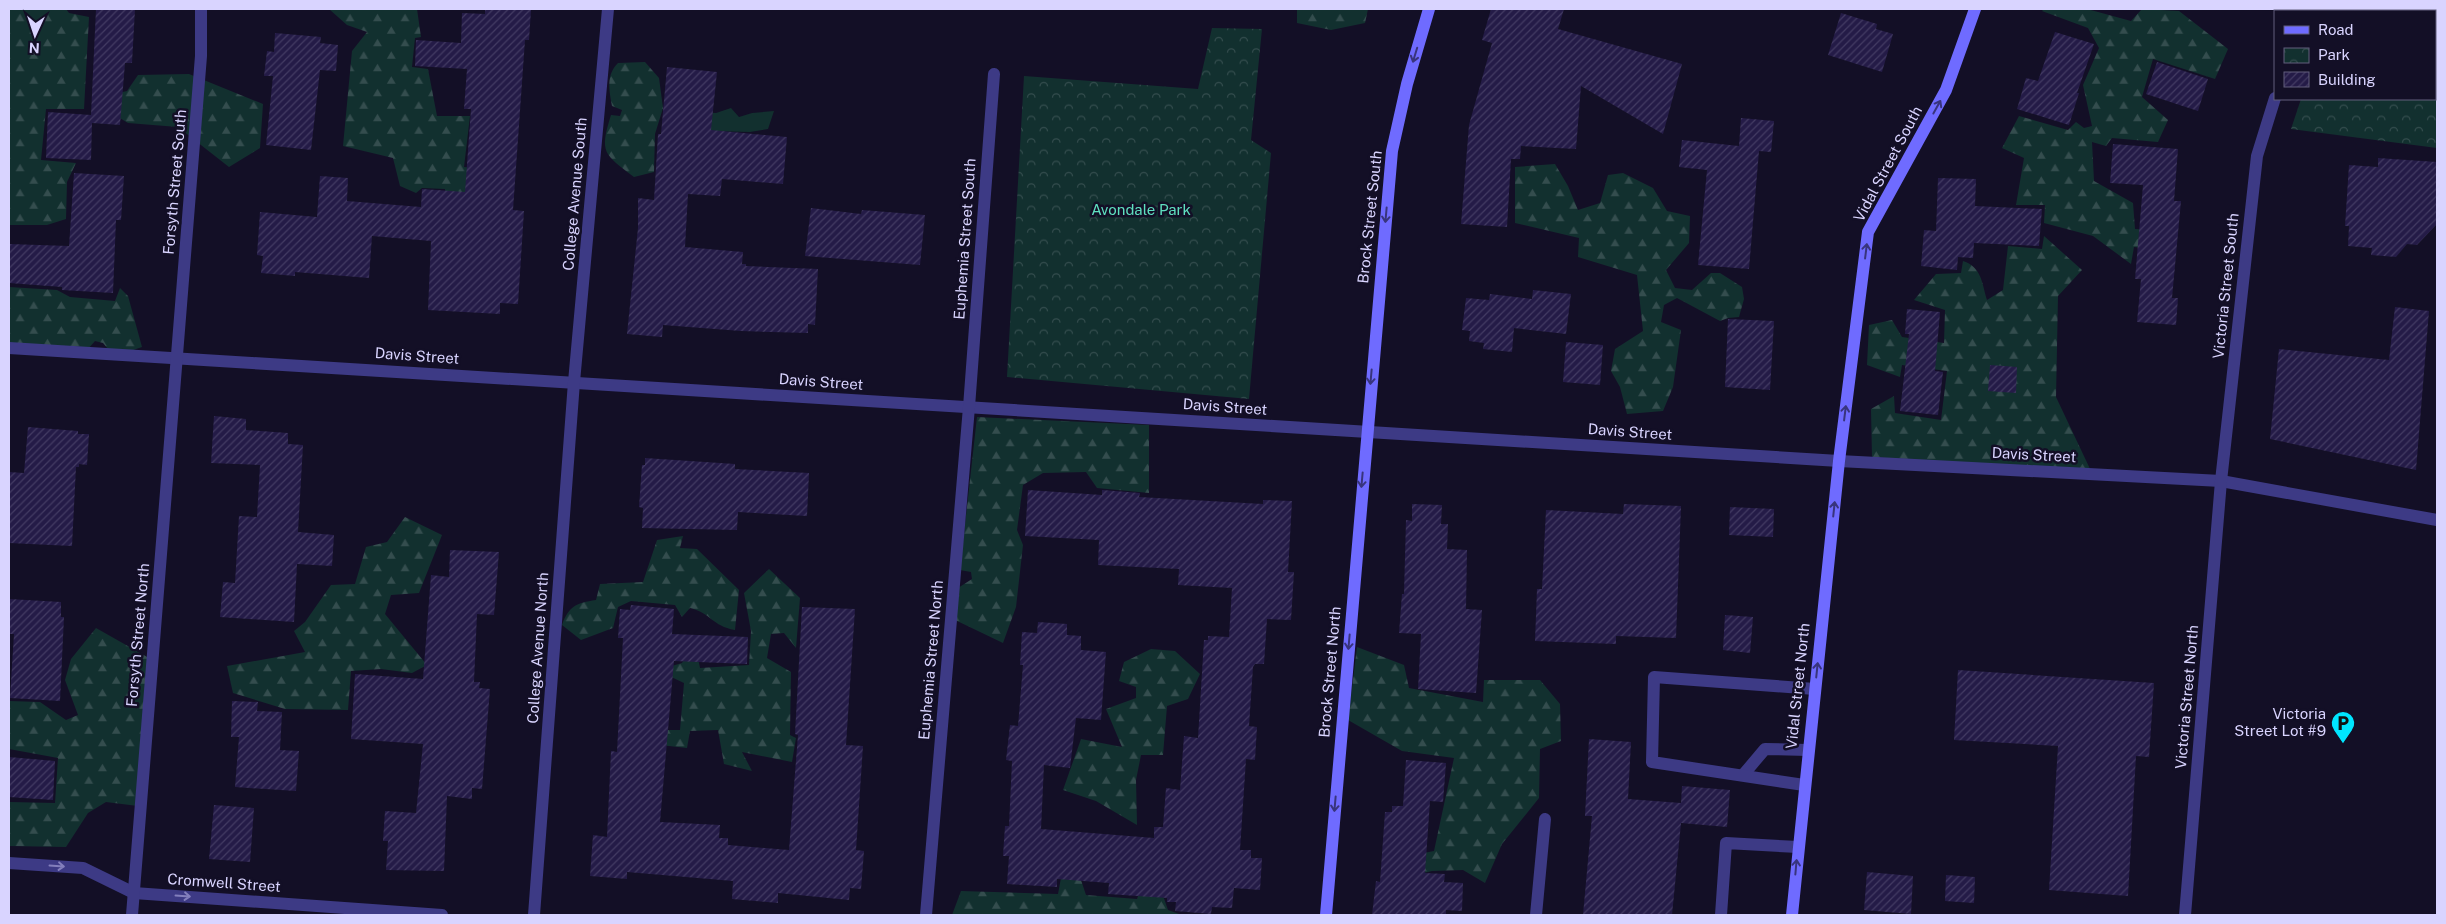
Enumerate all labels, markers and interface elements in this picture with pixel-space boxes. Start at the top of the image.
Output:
north arrow [10,10,60,60]
legend [2274,10,2436,100]
text: Road [2318,21,2354,38]
text: N [28,40,40,56]
text: Park [2318,46,2350,63]
one-way arrow [1410,47,1420,63]
text: Building [2318,71,2376,88]
one-way arrow [1932,99,1942,114]
street label: Vidal Street South [1850,103,1925,224]
street label: Forsyth Street South [160,109,189,255]
street label: College Avenue South [559,117,590,271]
street label: Brock Street South [1354,150,1385,284]
street label: Euphemia Street South [950,158,979,320]
park label: Avondale Park [1091,201,1191,218]
one-way arrow [1382,207,1391,223]
street label: Victoria Street South [2209,212,2242,360]
one-way arrow [1861,244,1871,260]
street label: Davis Street [374,344,460,367]
one-way arrow [1367,368,1376,384]
street label: Davis Street [778,370,864,393]
street label: Davis Street [1182,395,1268,418]
one-way arrow [1840,405,1850,421]
street label: Davis Street [1587,420,1673,443]
street label: Davis Street [1991,444,2077,465]
one-way arrow [1358,472,1367,488]
one-way arrow [1829,501,1838,517]
street label: Forsyth Street North [123,562,152,707]
street label: College Avenue North [524,572,551,724]
street label: Euphemia Street North [915,580,946,740]
street label: Brock Street North [1315,606,1344,738]
street label: Vidal Street North [1782,622,1813,750]
street label: Victoria Street North [2172,624,2201,770]
one-way arrow [1344,634,1353,650]
one-way arrow [1812,663,1822,679]
place label: Victoria Street Lot #9 [2234,705,2326,739]
parking icon: Victoria Street Lot #9 [2330,710,2356,744]
one-way arrow [1330,796,1340,812]
one-way arrow [1791,859,1801,875]
one-way arrow [49,862,65,871]
street label: Cromwell Street [167,870,281,895]
one-way arrow [175,892,191,901]

